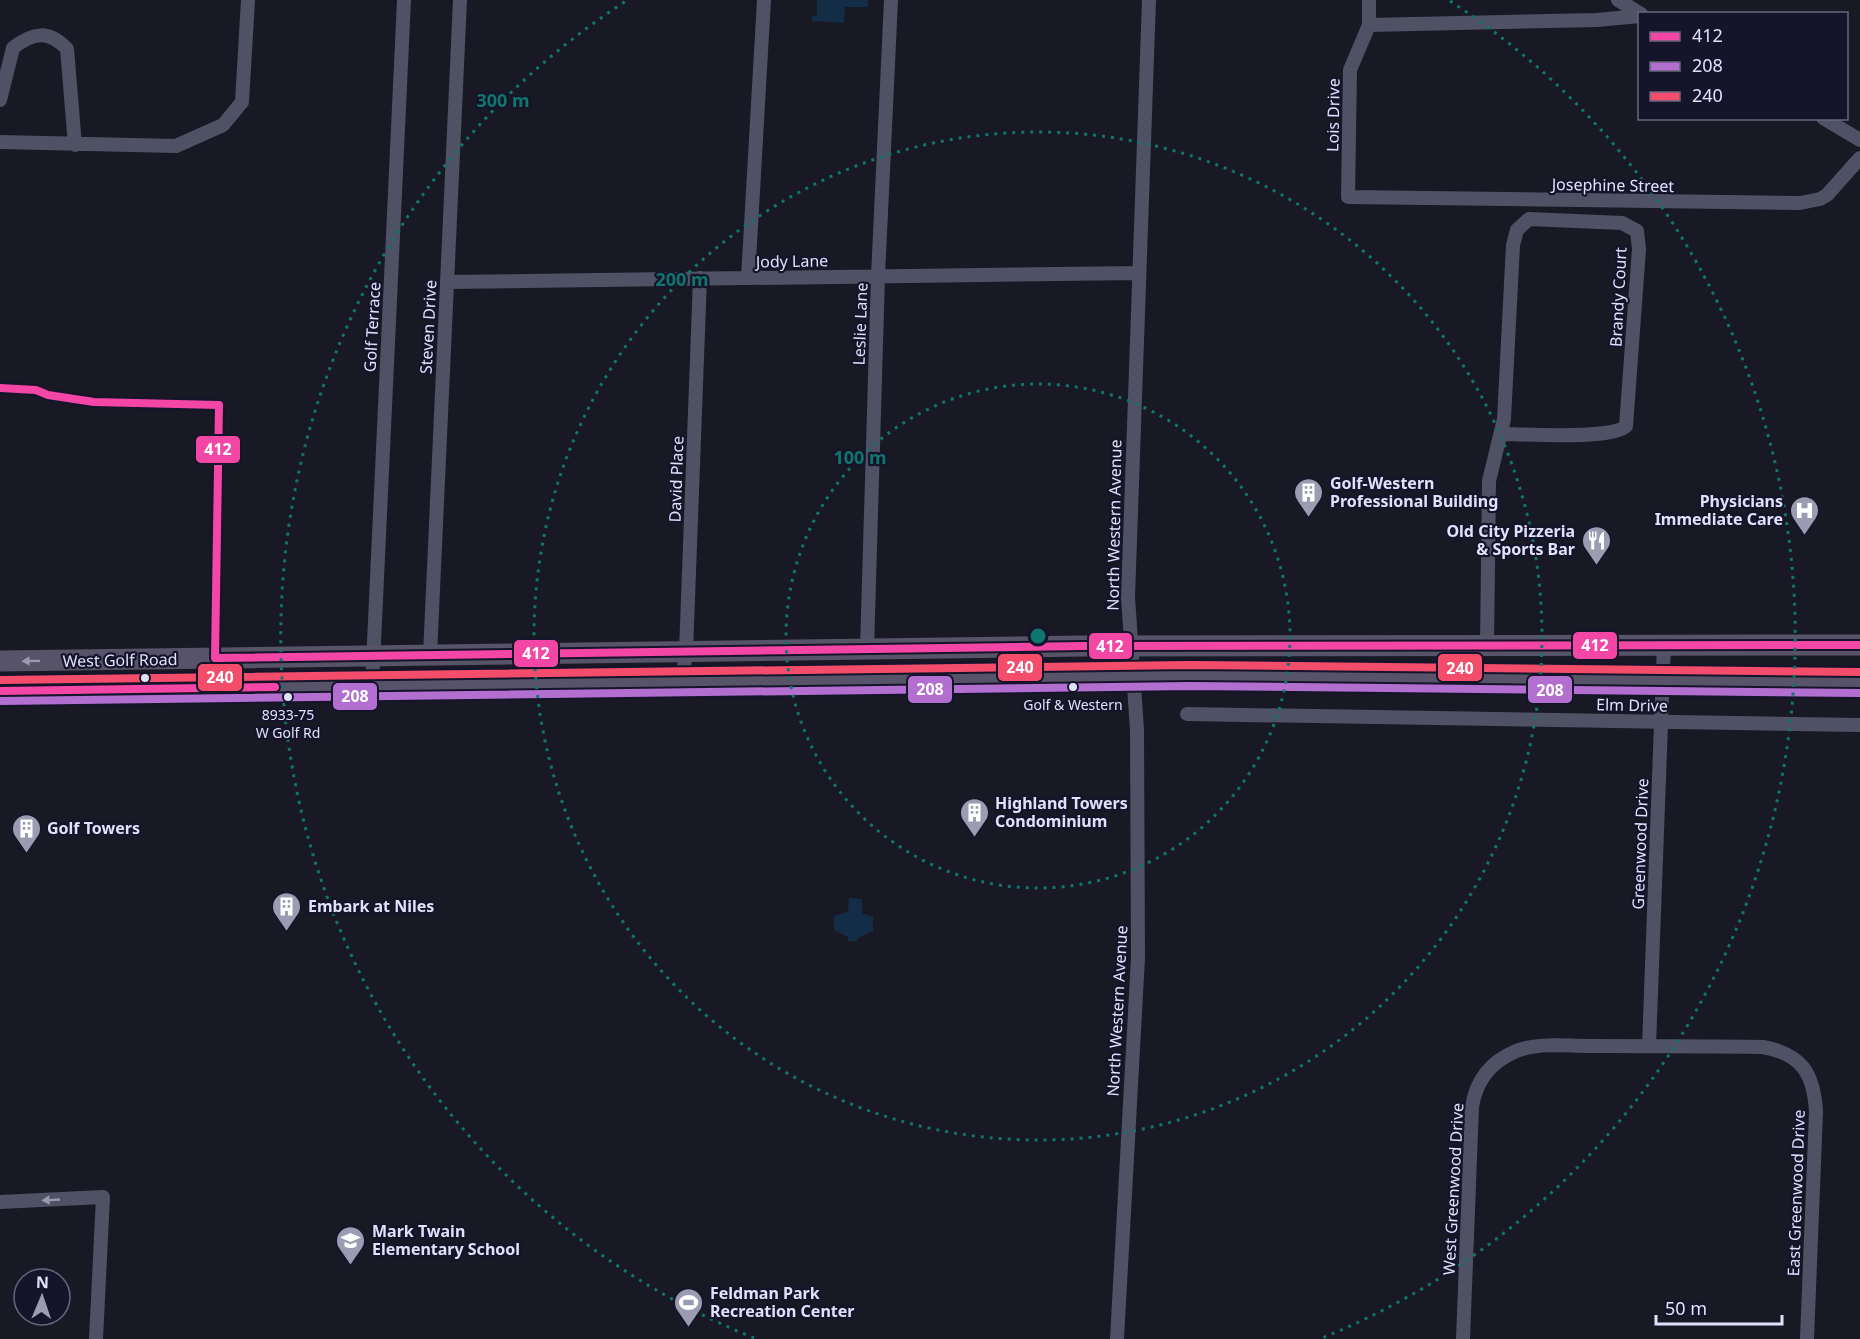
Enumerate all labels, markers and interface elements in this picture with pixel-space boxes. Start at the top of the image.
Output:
legend [1638,12,1848,120]
text: 412 [1692,23,1723,47]
text: 208 [1692,53,1723,77]
street label: Lois Drive [1321,78,1345,152]
text: 240 [1692,83,1723,107]
text: 300 m [476,88,530,112]
street label: Josephine Street [1550,173,1675,197]
street label: Brandy Court [1604,246,1632,347]
street label: Jody Lane [754,249,828,273]
text: 200 m [655,267,709,291]
street label: Steven Drive [415,279,441,375]
street label: Golf Terrace [359,281,385,373]
street label: Leslie Lane [848,282,872,366]
line badge: 412 [195,435,241,464]
street label: David Place [663,435,689,523]
text: 412 [204,438,232,460]
street label: North Western Avenue [1102,439,1126,611]
text: 100 m [833,445,887,469]
place label: Golf-Western Professional Building [1330,472,1498,512]
building icon: Golf-Western Professional Building [1293,476,1325,518]
place label: Physicians Immediate Care [1655,490,1783,530]
hospital icon: Physicians Immediate Care [1788,494,1820,536]
place label: Old City Pizzeria & Sports Bar [1446,520,1575,560]
restaurant icon: Old City Pizzeria & Sports Bar [1580,524,1612,566]
centre of rings [1028,626,1048,646]
line badge: 412 [1572,631,1618,660]
line badge: 412 [1088,632,1133,660]
text: 412 [1581,634,1609,656]
text: 412 [1096,635,1124,657]
line badge: 412 [513,639,559,668]
text: 412 [522,642,550,664]
street label: West Golf Road [62,648,178,672]
line badge: 240 [997,653,1043,682]
line badge: 240 [1437,653,1483,682]
one-way arrow [21,656,40,666]
text: 240 [1006,656,1034,678]
text: 240 [1446,657,1474,679]
line badge: 240 [197,663,243,692]
text: 240 [206,666,234,688]
unlabelled marker [139,672,151,684]
line badge: 208 [907,675,953,704]
line badge: 208 [1527,675,1573,704]
text: 208 [916,678,944,700]
text: 208 [1536,679,1564,701]
marker: Golf & Western [1067,681,1079,693]
line badge: 208 [332,682,378,711]
text: 208 [341,685,369,707]
marker: 8933-75 W Golf Rd [282,691,294,703]
street label: Elm Drive [1596,693,1668,717]
place label: Golf & Western [1023,695,1123,714]
place label: 8933-75 W Golf Rd [256,705,320,742]
street label: Greenwood Drive [1627,778,1653,910]
place label: Highland Towers Condominium [995,792,1128,832]
building icon: Highland Towers Condominium [958,796,990,838]
building icon: Golf Towers [10,812,42,854]
place label: Golf Towers [47,817,140,839]
building icon: Embark at Niles [271,890,303,932]
place label: Embark at Niles [308,895,434,917]
street label: North Western Avenue [1102,925,1132,1097]
street label: West Greenwood Drive [1437,1102,1469,1276]
street label: East Greenwood Drive [1782,1109,1810,1277]
one-way arrow [42,1195,61,1204]
place label: Mark Twain Elementary School [372,1220,520,1260]
school or university icon: Mark Twain Elementary School [335,1224,367,1266]
north arrow [12,1267,72,1327]
text: N [36,1271,49,1293]
place label: Feldman Park Recreation Center [710,1282,854,1322]
sports icon: Feldman Park Recreation Center [673,1286,705,1328]
scale bar [1656,1288,1782,1326]
text: 50 m [1665,1296,1707,1320]

